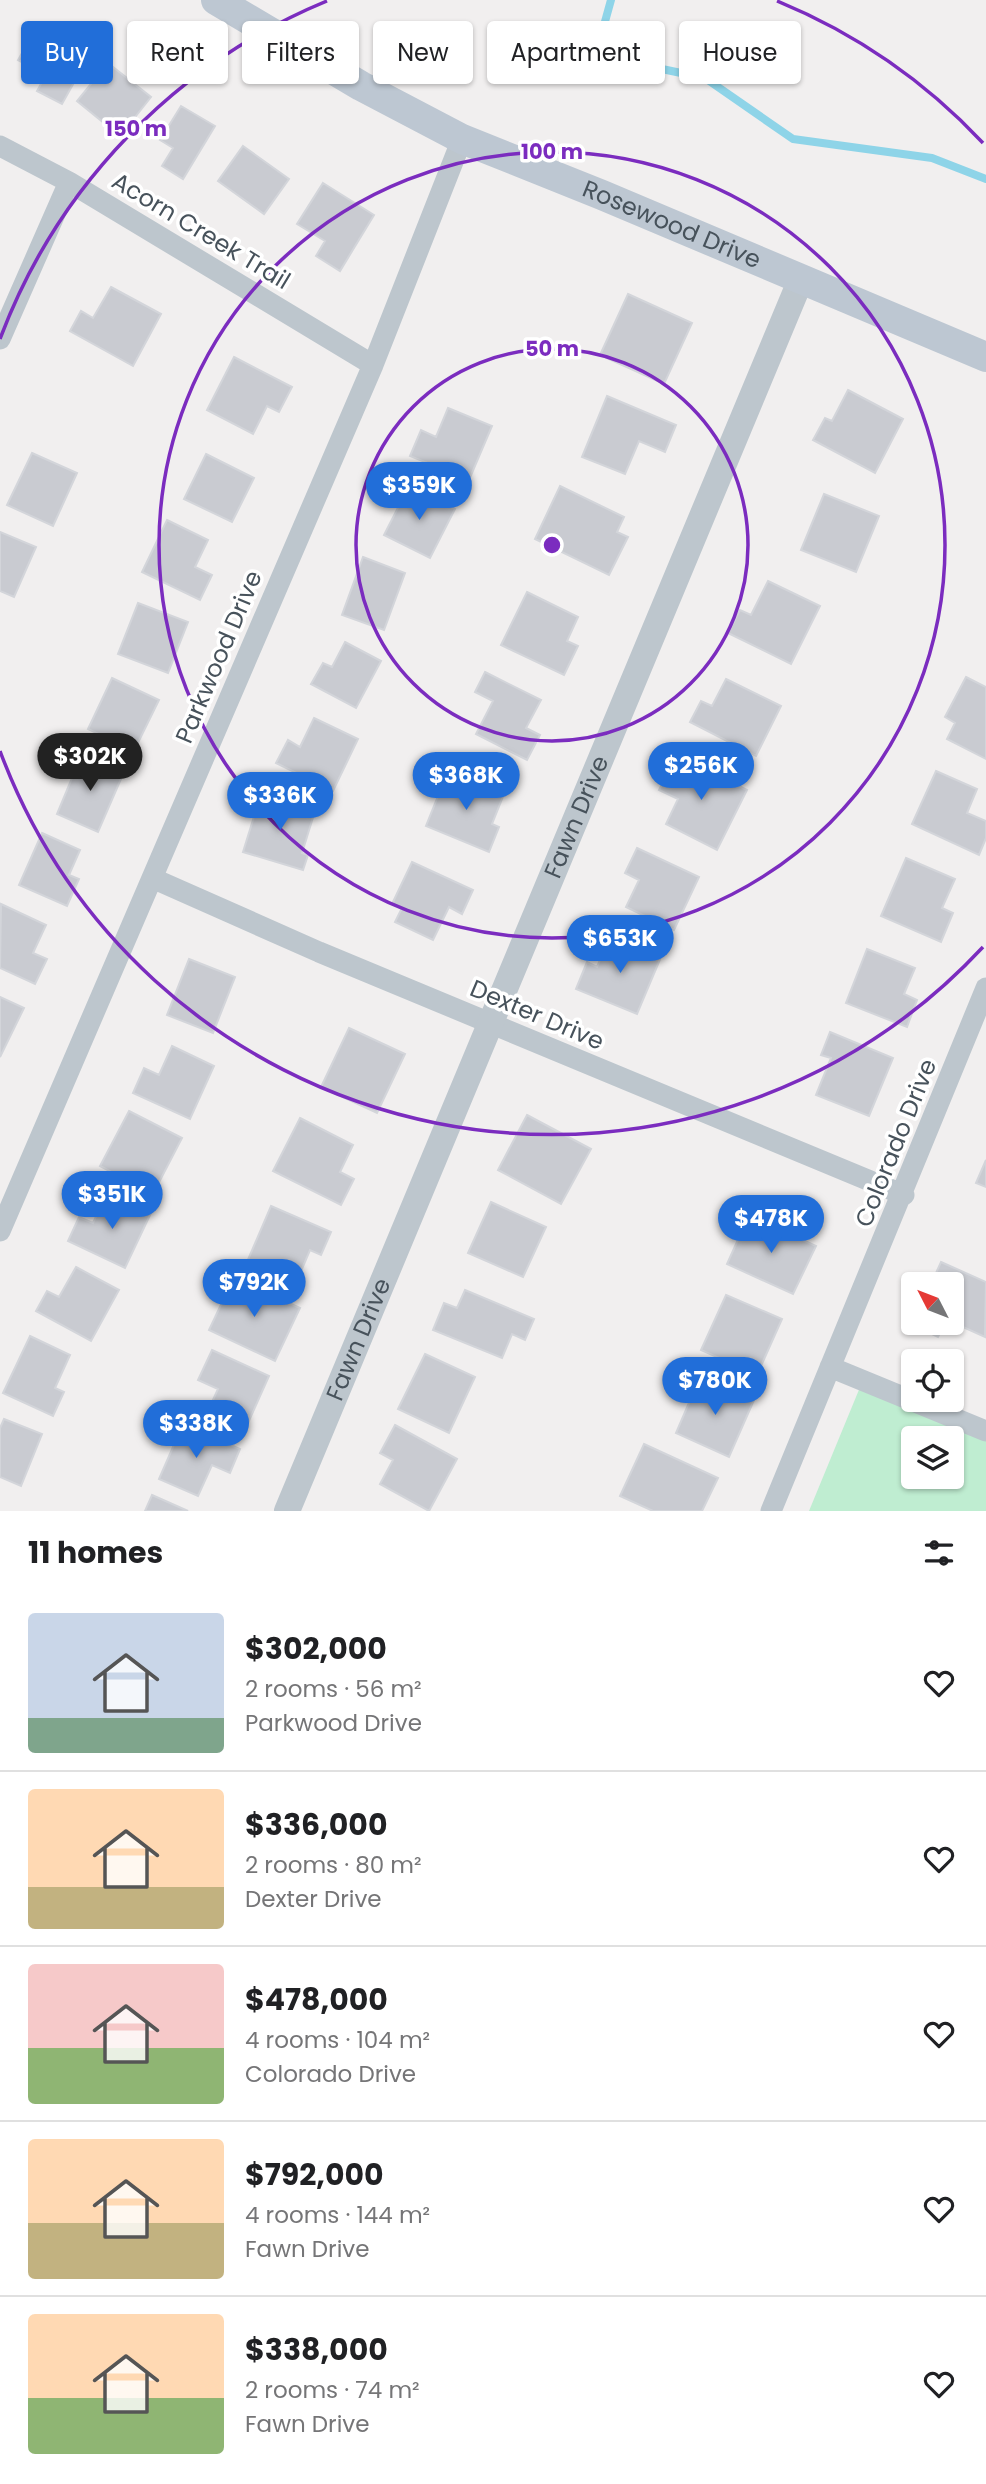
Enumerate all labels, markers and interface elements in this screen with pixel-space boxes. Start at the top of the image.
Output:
chip: Buy [21,21,113,84]
chip: Rent [127,21,228,84]
chip: Filters [242,21,359,84]
chip: New [373,21,473,84]
chip: Apartment [487,21,665,84]
chip: House [679,21,801,84]
text: 150 m [105,114,167,143]
text: 100 m [521,137,583,166]
street label: Acorn Creek Trail [106,164,297,297]
street label: Rosewood Drive [578,172,766,276]
text: 50 m [525,334,579,363]
pin: $359K [370,462,468,522]
text: $359K [382,469,456,501]
centre of rings [540,533,564,557]
street label: Parkwood Drive [167,565,270,748]
pin: $302K [41,734,139,793]
text: $302K [53,740,127,772]
pin: $256K [652,742,750,802]
text: $256K [664,749,738,781]
street label: Fawn Drive [536,750,616,883]
pin: $368K [417,752,515,812]
text: $368K [429,759,503,791]
pin: $336K [231,772,329,832]
text: $336K [243,779,317,811]
pin: $653K [571,916,669,975]
text: $653K [583,922,657,954]
street label: Dexter Drive [465,972,609,1058]
street label: Colorado Drive [847,1054,944,1232]
pin: $351K [63,1172,161,1231]
text: $351K [78,1178,146,1210]
pin: $478K [722,1196,820,1255]
text: $478K [734,1202,808,1234]
pin: $792K [205,1260,303,1319]
text: $792K [219,1266,289,1298]
north arrow [901,1272,964,1335]
map controls [901,1272,964,1489]
street label: Fawn Drive [318,1273,398,1405]
button: locate [901,1349,964,1412]
pin: $780K [666,1358,764,1417]
text: $780K [678,1364,752,1396]
pin: $338K [147,1400,245,1460]
text: $338K [159,1407,233,1439]
button: layers [901,1426,964,1489]
text: 11 homes [28,1531,163,1574]
icon: filters [920,1534,958,1572]
text: $302,000 [245,1627,387,1670]
icon: home [84,1641,168,1725]
icon: heart [920,1664,958,1702]
text: 2 rooms · 56 m² [245,1673,422,1705]
text: Parkwood Drive [245,1707,422,1739]
text: $336,000 [245,1803,387,1846]
icon: home [84,1817,168,1901]
icon: heart [920,1840,958,1878]
text: 2 rooms · 80 m² [245,1849,422,1881]
text: Dexter Drive [245,1883,382,1915]
text: $478,000 [245,1978,388,2021]
icon: home [84,1992,168,2076]
icon: heart [920,2015,958,2053]
text: 4 rooms · 104 m² [245,2024,430,2056]
text: Colorado Drive [245,2058,416,2090]
text: $792,000 [245,2153,384,2196]
icon: home [84,2167,168,2251]
icon: heart [920,2190,958,2228]
text: 4 rooms · 144 m² [245,2199,430,2231]
text: Fawn Drive [245,2233,370,2265]
text: $338,000 [245,2328,388,2371]
icon: home [84,2342,168,2426]
icon: heart [920,2365,958,2403]
text: 2 rooms · 74 m² [245,2374,420,2406]
text: Fawn Drive [245,2408,370,2440]

